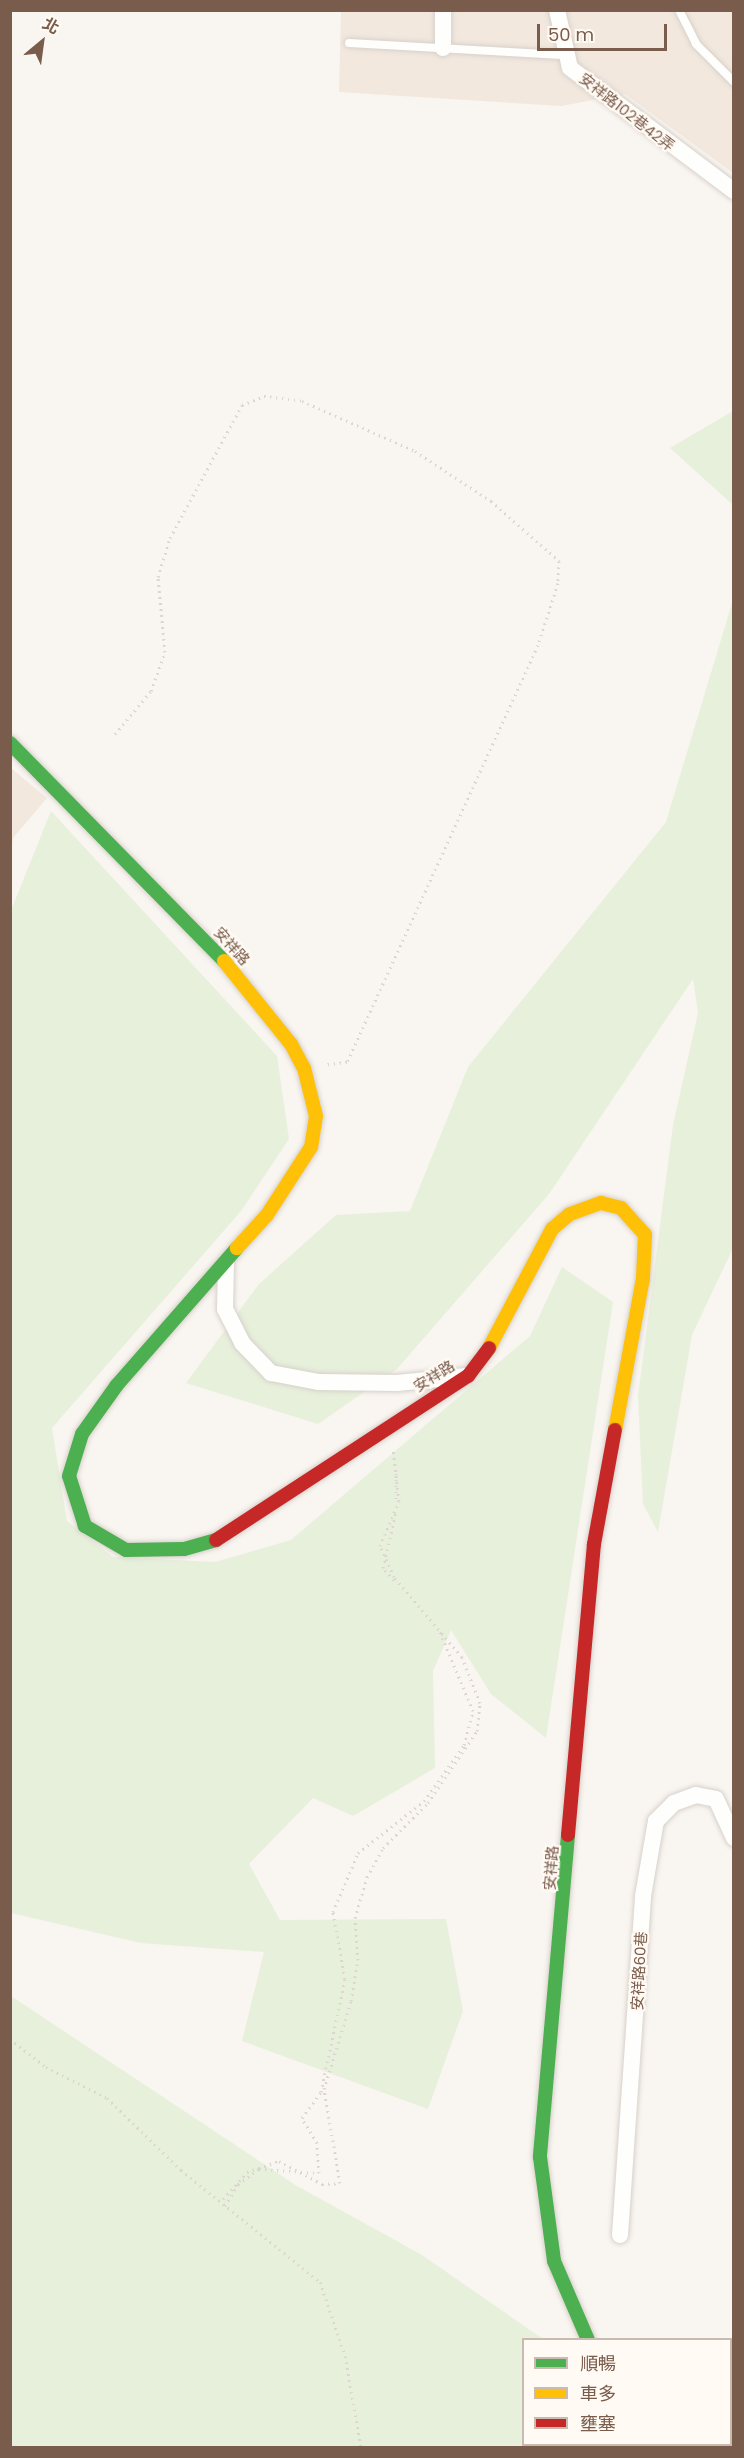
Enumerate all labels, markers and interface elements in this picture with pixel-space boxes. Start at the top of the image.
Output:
north arrow [12,12,72,72]
text: 北 [38,12,64,40]
scale bar [540,12,670,50]
text: 50 m [548,22,594,47]
street label: 安祥路102巷42弄 [576,69,678,155]
street label: 安祥路 [210,923,254,969]
street label: 安祥路 [410,1356,458,1396]
street label: 安祥路 [540,1845,562,1891]
street label: 安祥路60巷 [628,1931,650,2011]
legend [522,2338,732,2446]
text: 順暢 [580,2351,616,2376]
text: 車多 [580,2381,616,2406]
text: 壅塞 [580,2411,616,2436]

